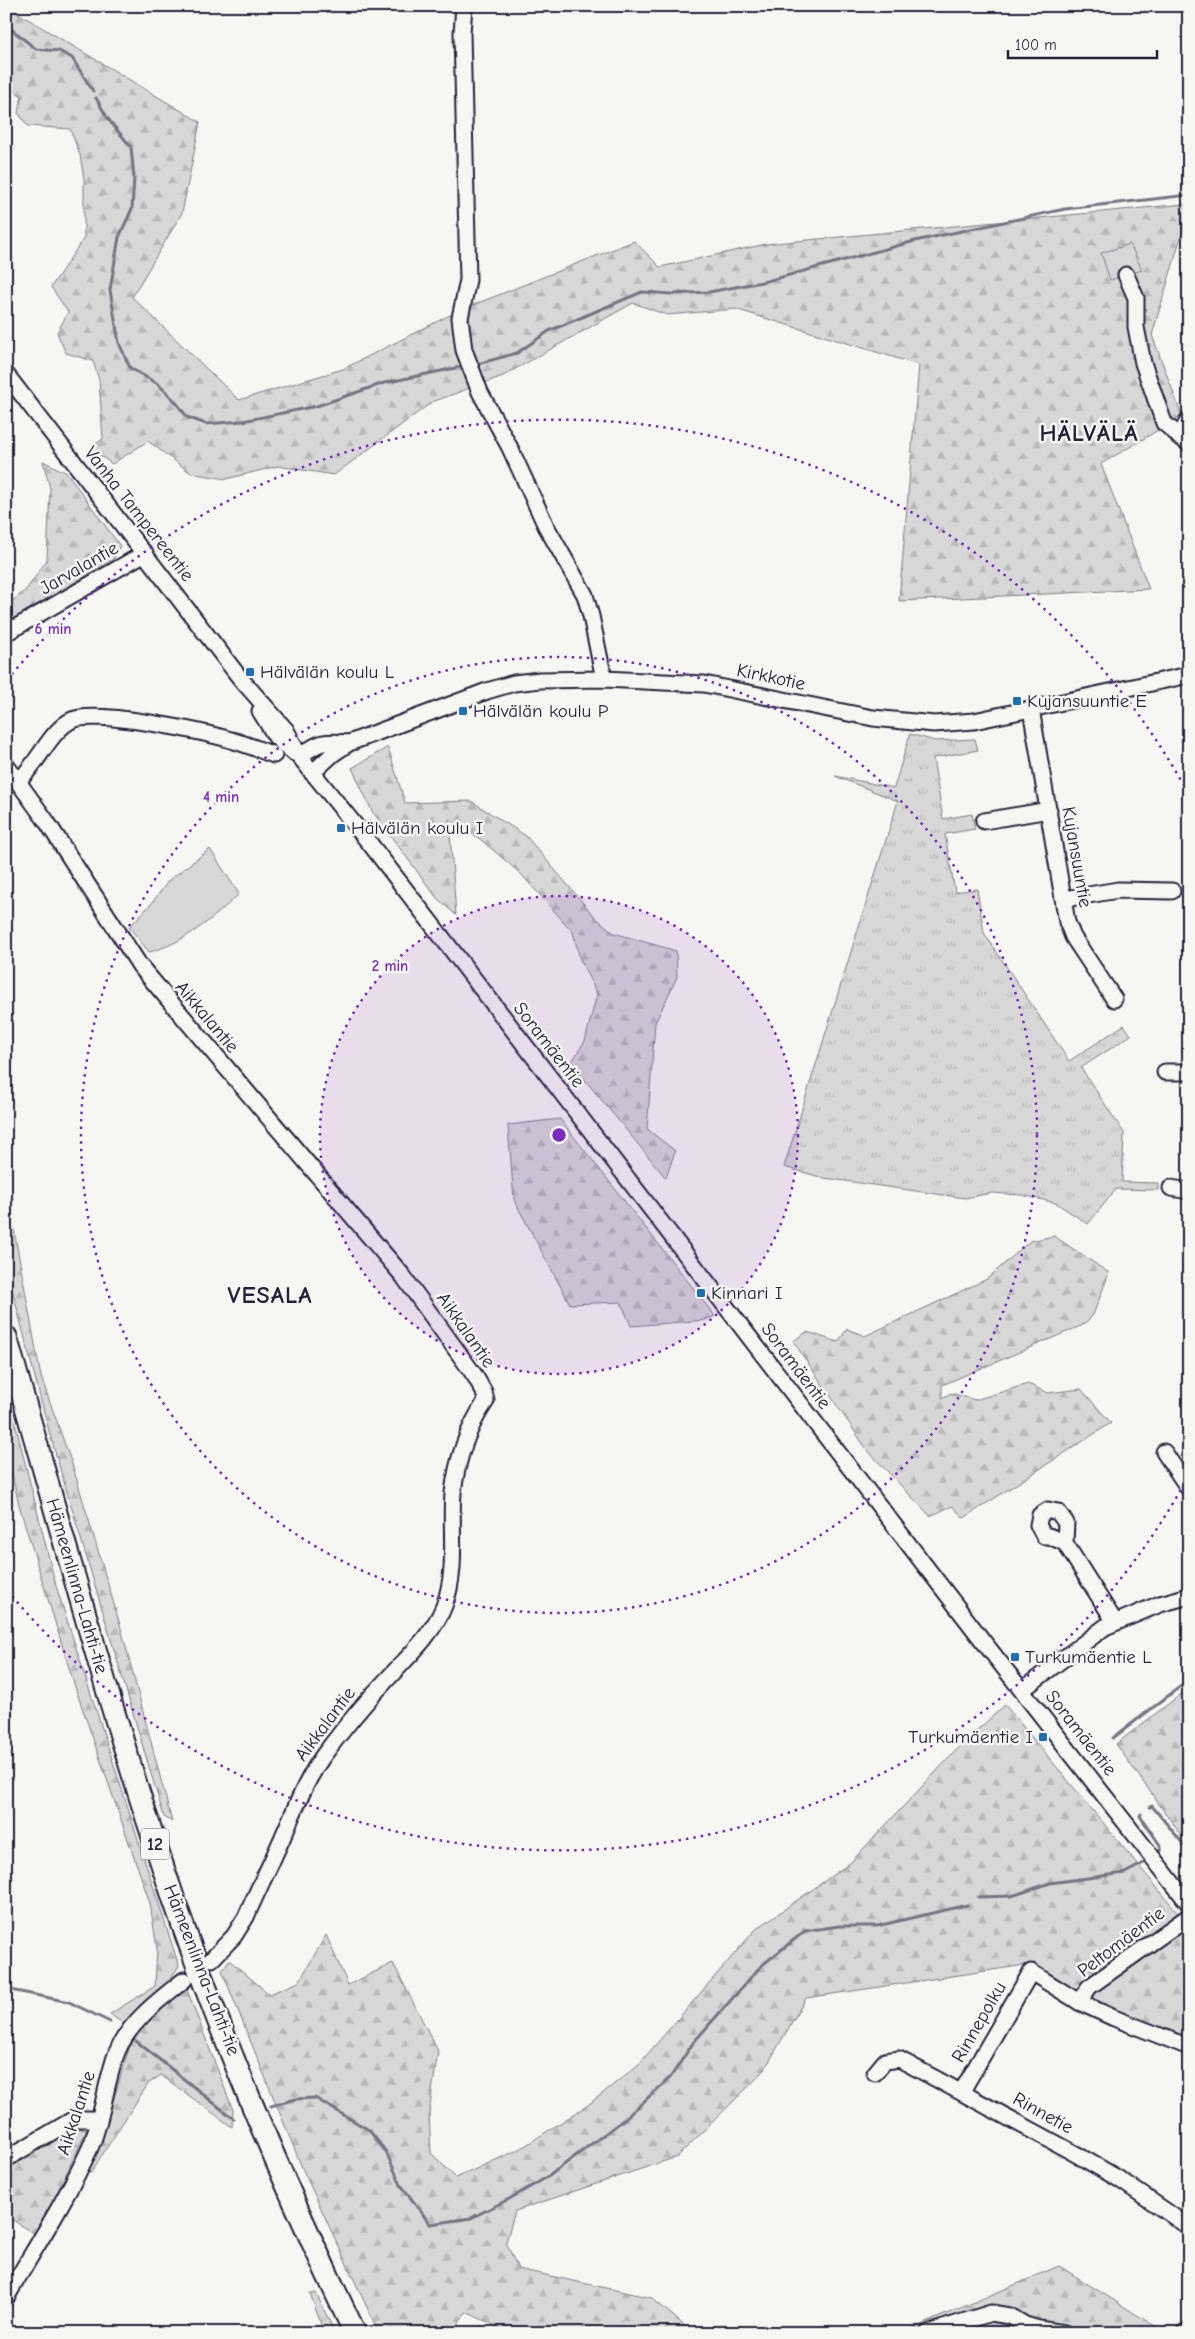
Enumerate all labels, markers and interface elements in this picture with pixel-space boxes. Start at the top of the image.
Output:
scale bar [1008,28,1156,60]
text: 100 m [1015,36,1057,54]
district label: HÄLVÄLÄ [1039,419,1139,447]
street label: Vanha Tampereentie [80,442,198,586]
street label: Jarvalantie [36,537,122,599]
text: 6 min [35,620,71,638]
street label: Kirkkotie [735,659,807,695]
place label: Hälvälän koulu L [260,661,395,683]
marker: Hälvälän koulu L [244,666,256,678]
place label: Kujansuuntie E [1027,690,1147,712]
marker: Kujansuuntie E [1011,695,1023,707]
place label: Hälvälän koulu P [473,700,609,722]
marker: Hälvälän koulu P [457,705,469,717]
text: 4 min [203,788,239,806]
street label: Kujansuuntie [1057,805,1097,909]
place label: Hälvälän koulu I [351,817,483,839]
marker: Hälvälän koulu I [335,822,347,834]
text: 2 min [372,957,408,975]
street label: Aikkalantie [171,977,243,1057]
street label: Soramäentie [509,998,589,1092]
centre of rings [550,1126,568,1144]
district label: VESALA [227,1281,313,1309]
place label: Kinnari I [711,1282,782,1304]
marker: Kinnari I [695,1287,707,1299]
street label: Aikkalantie [432,1288,500,1372]
street label: Soramäentie [756,1319,836,1413]
street label: Hämeenlinna-Lahti-tie [41,1496,113,1676]
place label: Turkumäentie L [1025,1646,1152,1668]
marker: Turkumäentie L [1009,1651,1021,1663]
street label: Aikkalantie [290,1683,360,1765]
street label: Soramäentie [1041,1686,1121,1780]
place label: Turkumäentie I [908,1726,1033,1748]
marker: Turkumäentie I [1037,1731,1049,1743]
road number: 12 [141,1828,169,1860]
street label: Hämeenlinna-Lahti-tie [159,1881,245,2059]
street label: Peltomäentie [1073,1902,1169,1982]
street label: Rinnepolku [947,1978,1011,2066]
street label: Aikkalantie [52,2068,100,2158]
street label: Rinnetie [1009,2088,1077,2138]

